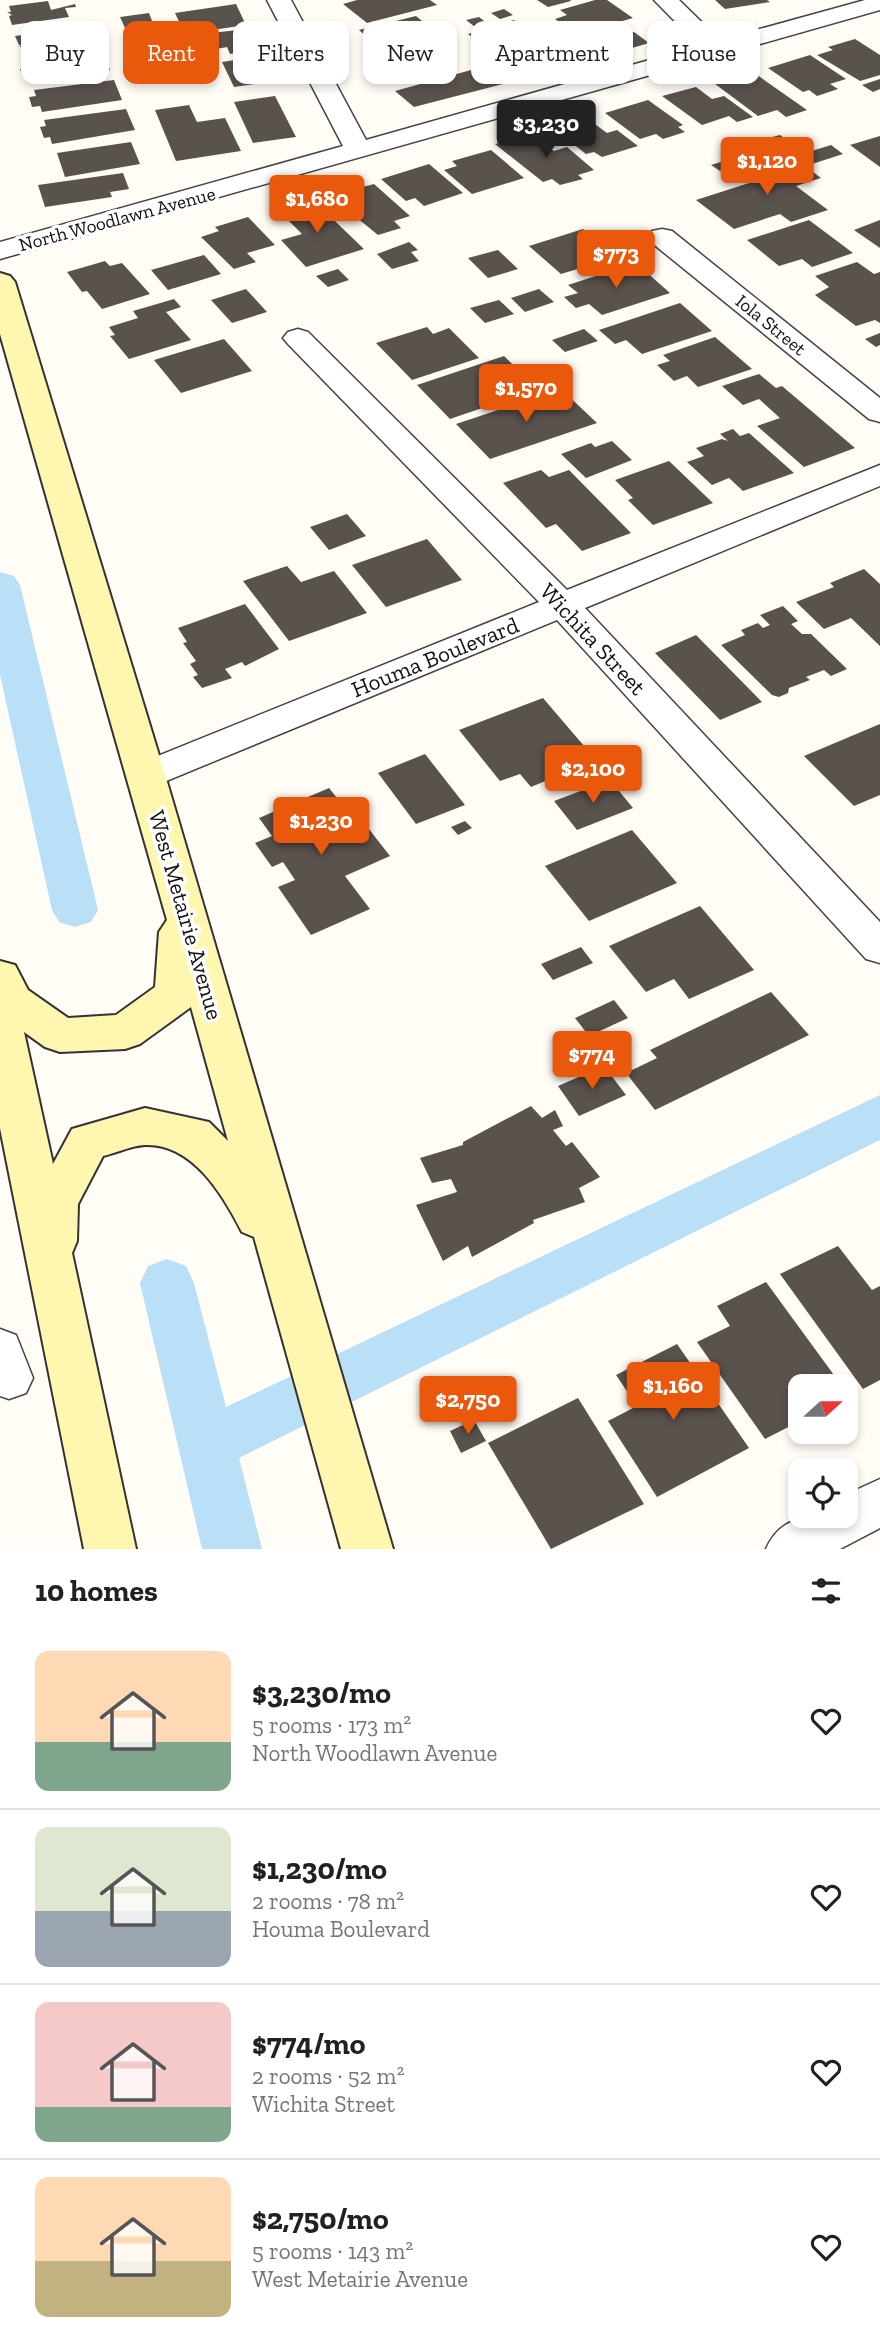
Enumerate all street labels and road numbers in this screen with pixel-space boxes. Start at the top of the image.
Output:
street label: North Woodlawn Avenue [16,182,218,256]
street label: Iola Street [731,290,811,360]
street label: Wichita Street [534,577,652,701]
street label: Houma Boulevard [347,611,523,703]
street label: West Metairie Avenue [143,807,229,1023]

